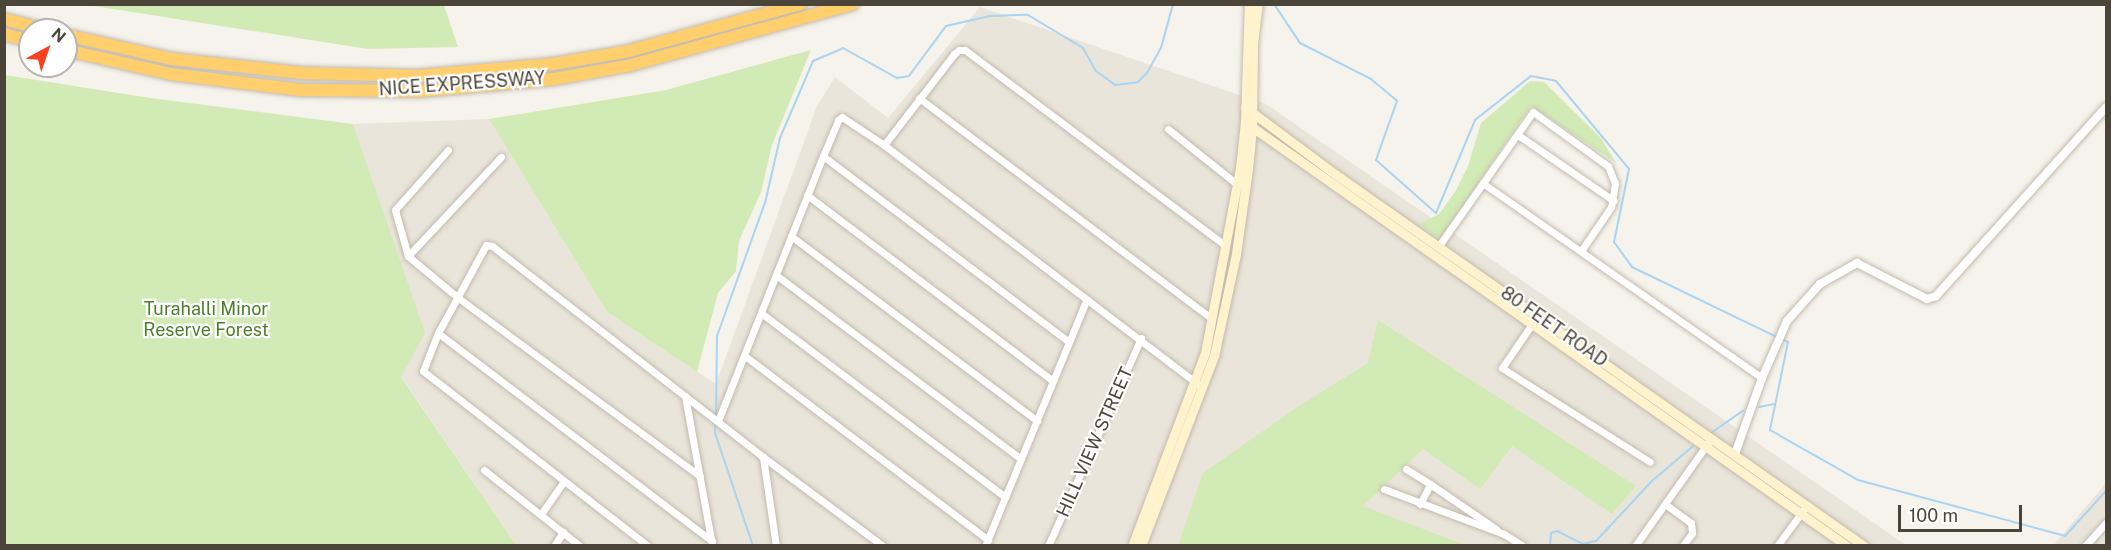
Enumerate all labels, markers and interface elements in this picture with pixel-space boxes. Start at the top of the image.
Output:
north arrow [18,18,78,78]
text: N [48,24,70,47]
street label: NICE EXPRESSWAY [378,67,546,101]
street label: 80 FEET ROAD [1496,282,1612,372]
park label: Turahalli Minor Reserve Forest [143,299,269,342]
street label: HILL VIEW STREET [1052,364,1138,520]
scale bar [1901,493,2026,531]
text: 100 m [1909,505,1958,526]

